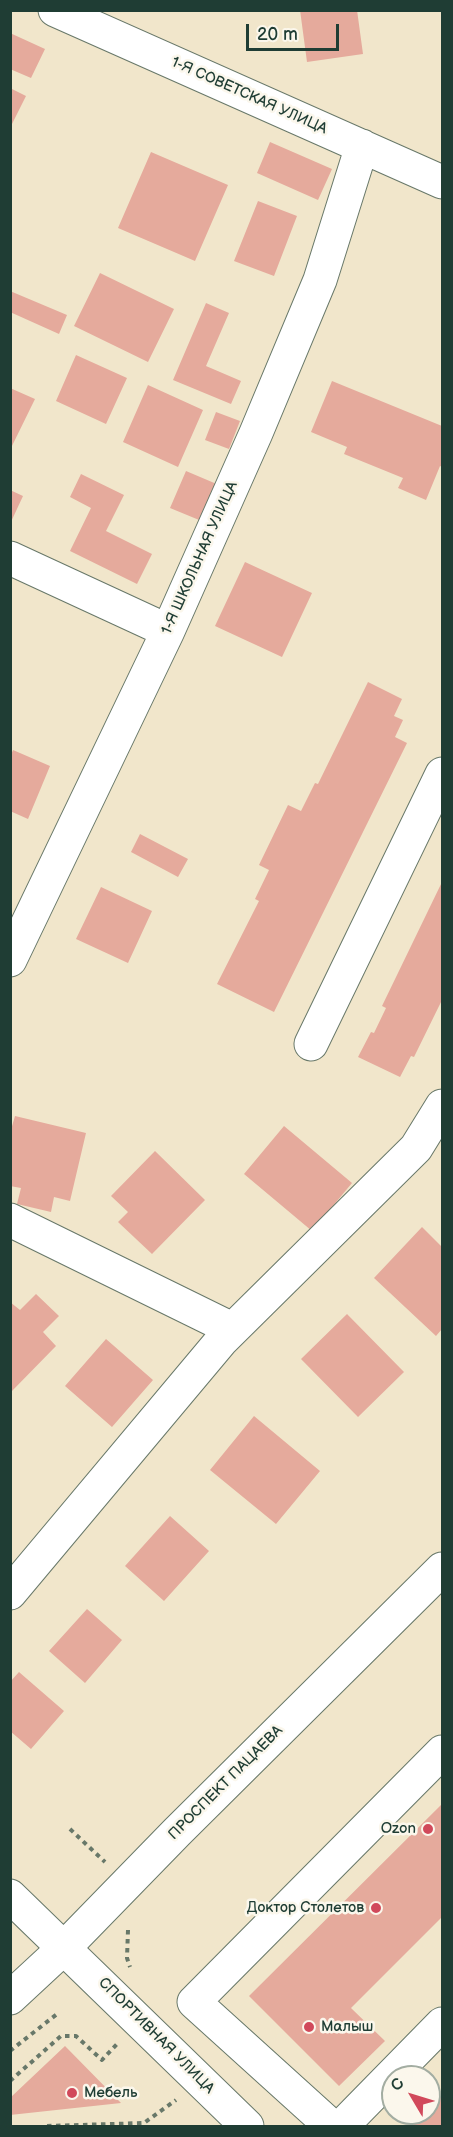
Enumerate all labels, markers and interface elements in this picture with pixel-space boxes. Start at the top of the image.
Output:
scale bar [249,12,342,50]
text: 20 m [257,24,298,45]
street label: 1-Я СОВЕТСКАЯ УЛИЦА [168,53,330,139]
street label: 1-Я ШКОЛЬНАЯ УЛИЦА [158,479,242,637]
street label: ПРОСПЕКТ ПАЦАЕВА [165,1722,287,1844]
place label: Ozon [381,1820,416,1838]
marker: Ozon [421,1822,435,1836]
place label: Доктор Столетов [247,1899,364,1917]
marker: Доктор Столетов [369,1901,383,1915]
street label: СПОРТИВНАЯ УЛИЦА [94,1974,218,2098]
place label: Малыш [321,2018,373,2036]
marker: Малыш [302,2020,316,2034]
north arrow [381,2065,441,2125]
text: С [387,2075,409,2095]
place label: Мебель [84,2084,137,2102]
marker: Мебель [65,2086,79,2100]

